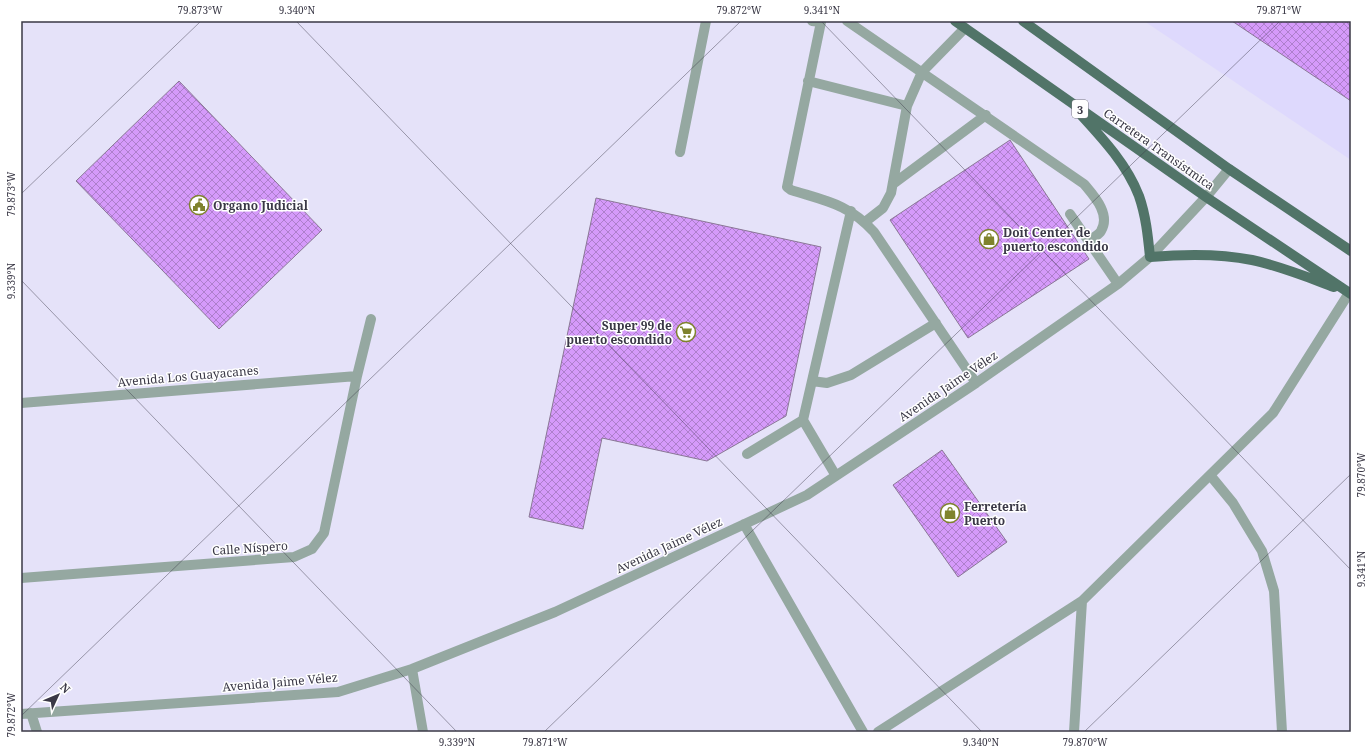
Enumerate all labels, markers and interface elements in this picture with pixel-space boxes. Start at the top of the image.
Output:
text: 79.873°W [178,3,223,17]
text: 9.340°N [279,3,316,17]
text: 79.872°W [717,3,762,17]
text: 9.341°N [804,3,841,17]
text: 79.871°W [1257,3,1302,17]
road number: 3 [1072,100,1088,118]
street label: Carretera Transístmica [1100,104,1218,194]
text: 79.873°W [4,171,18,216]
public building icon: Organo Judicial [188,194,210,216]
place label: Organo Judicial [213,197,309,214]
place label: Doit Center de puerto escondido [1003,224,1109,255]
shop icon: Doit Center de puerto escondido [978,228,1000,250]
text: 9.339°N [4,262,18,299]
place label: Super 99 de puerto escondido [566,317,672,348]
supermarket icon: Super 99 de puerto escondido [675,321,697,343]
street label: Avenida Jaime Vélez [895,347,1001,425]
street label: Avenida Los Guayacanes [117,361,259,391]
text: 79.870°W [1354,452,1368,497]
place label: Ferretería Puerto [964,498,1027,529]
shop icon: Ferretería Puerto [939,502,961,524]
street label: Avenida Jaime Vélez [613,513,725,577]
street label: Calle Níspero [212,537,289,559]
text: 9.341°N [1354,550,1368,587]
street label: Avenida Jaime Vélez [222,668,338,696]
north arrow [38,675,78,715]
text: N [57,679,74,696]
text: 79.872°W [4,692,18,737]
text: 9.339°N [439,735,476,749]
text: 79.871°W [523,735,568,749]
text: 9.340°N [963,735,1000,749]
text: 79.870°W [1063,735,1108,749]

